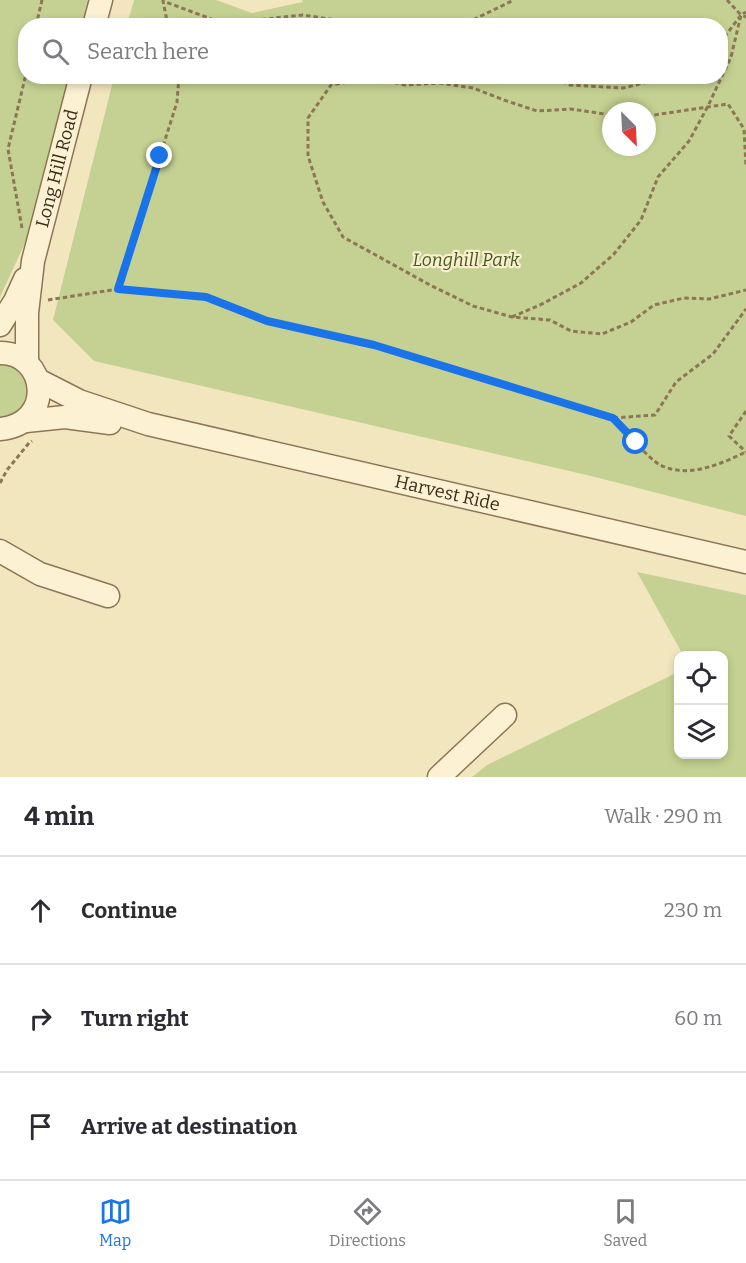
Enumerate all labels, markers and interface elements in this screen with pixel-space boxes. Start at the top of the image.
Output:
search box [18,18,728,84]
icon: search [39,35,72,68]
text: Search here [87,38,209,65]
north arrow [602,102,656,156]
street label: Long Hill Road [31,107,83,230]
route end [146,142,172,168]
park label: Longhill Park [412,249,520,271]
route start [622,428,648,454]
street label: Harvest Ride [393,470,502,516]
map controls [674,651,728,759]
button: locate [674,651,728,705]
button: layers [674,705,728,759]
text: 4 min [24,801,94,832]
text: Walk · 290 m [604,804,722,828]
icon: ahead [24,894,57,927]
text: Continue [81,897,177,924]
text: 230 m [664,898,722,922]
icon: right [24,1002,57,1035]
text: Turn right [81,1005,189,1032]
text: 60 m [674,1006,722,1030]
icon: arrive [24,1110,57,1143]
text: Arrive at destination [81,1113,297,1140]
tab: Map [99,1195,132,1250]
tab: Directions [329,1195,406,1250]
tab: Saved [603,1195,647,1250]

